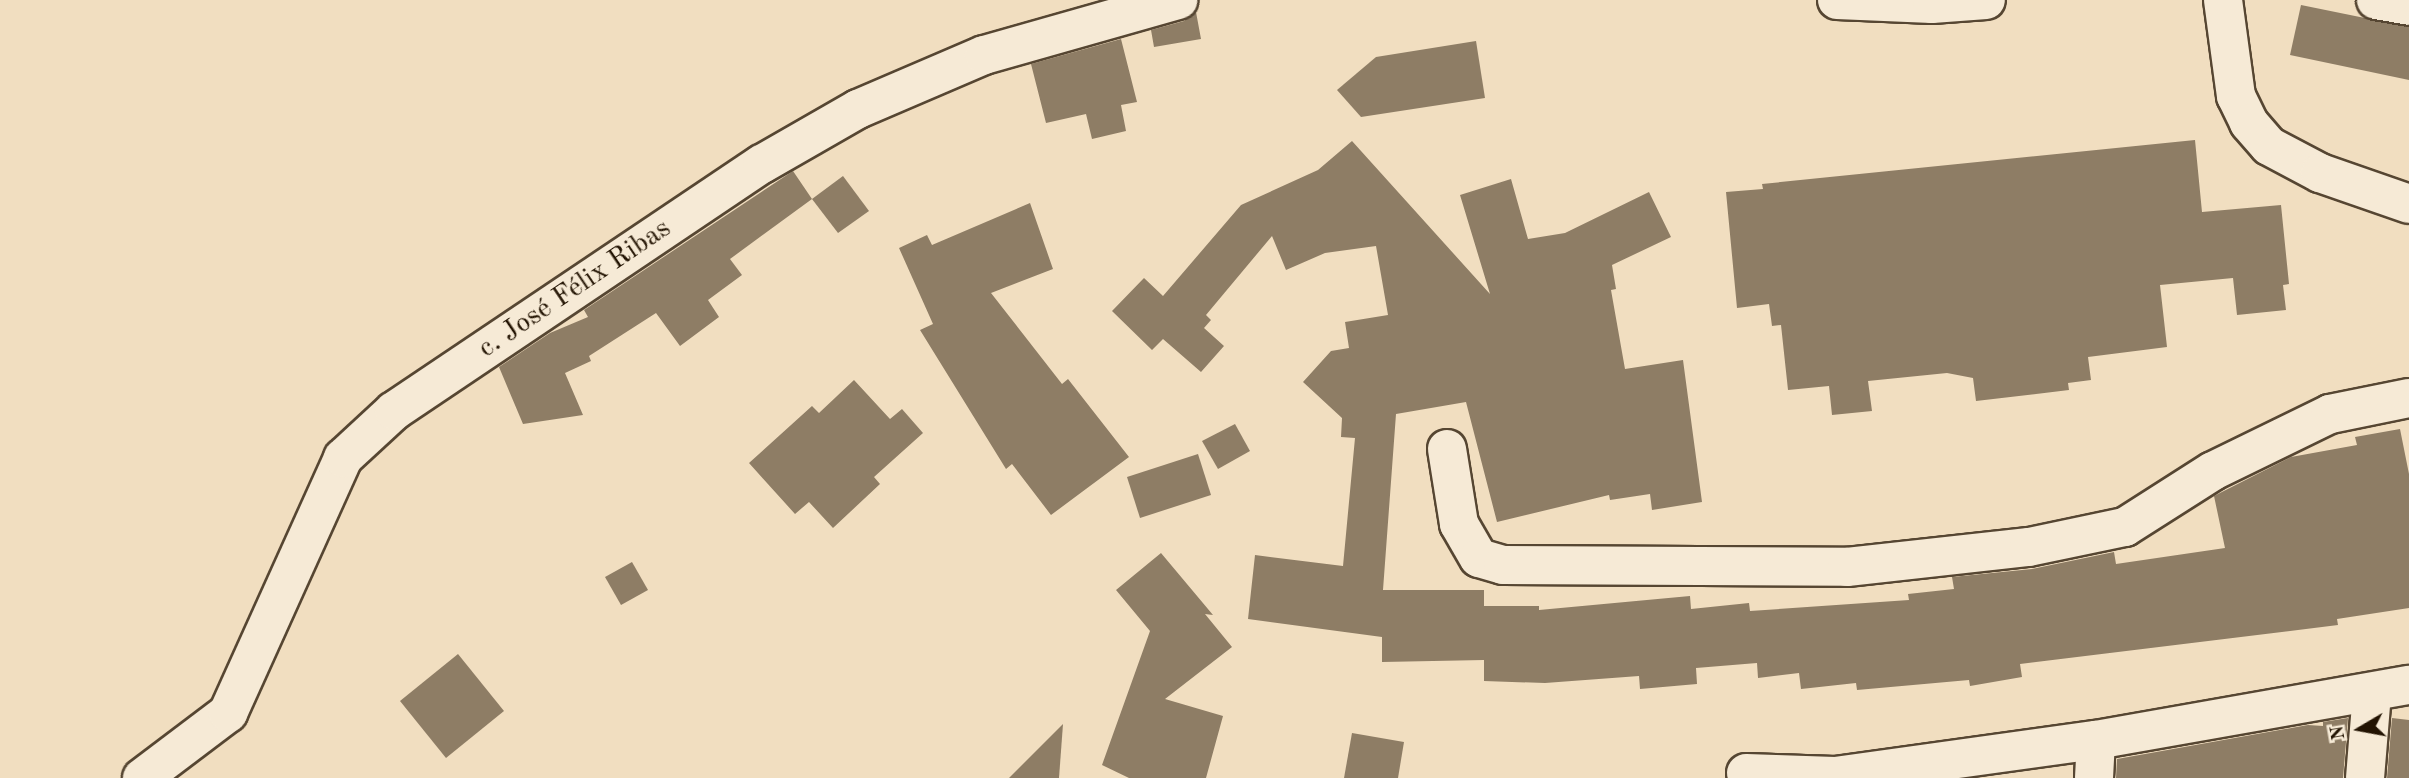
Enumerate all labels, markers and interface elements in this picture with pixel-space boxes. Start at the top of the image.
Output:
street label: c. José Félix Ribas [472,212,678,366]
north arrow [2325,694,2395,764]
text: N [2328,724,2349,742]

